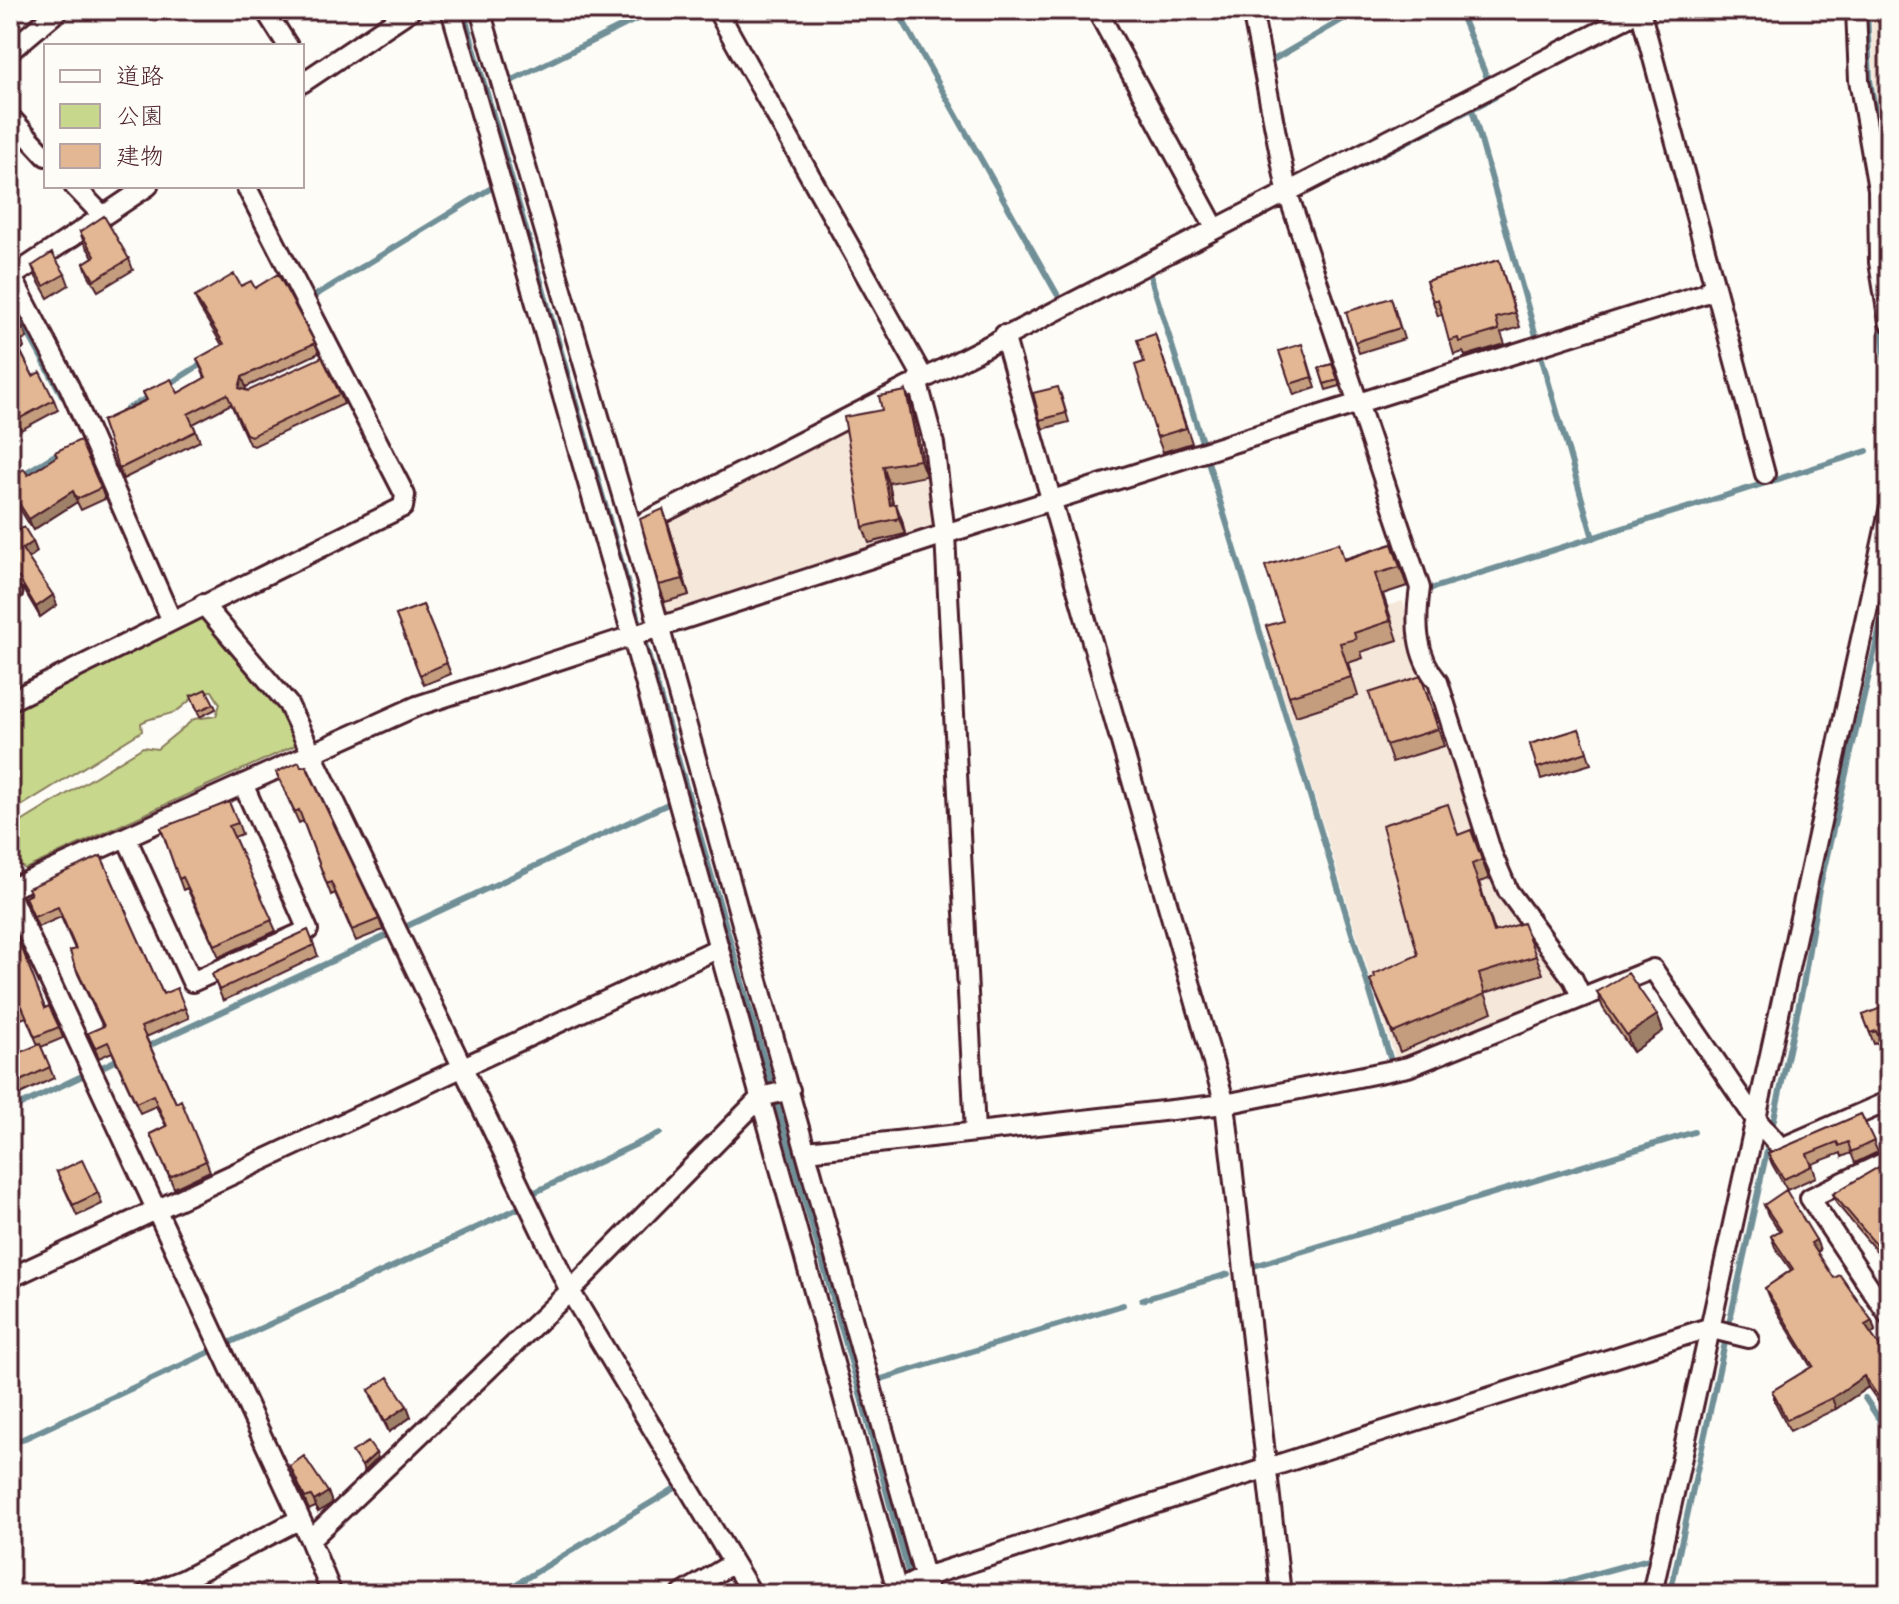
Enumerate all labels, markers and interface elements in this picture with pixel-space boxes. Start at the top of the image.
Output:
legend [44,44,304,188]
text: 道路 [116,64,164,94]
text: 公園 [116,105,164,134]
text: 建物 [116,144,164,174]

